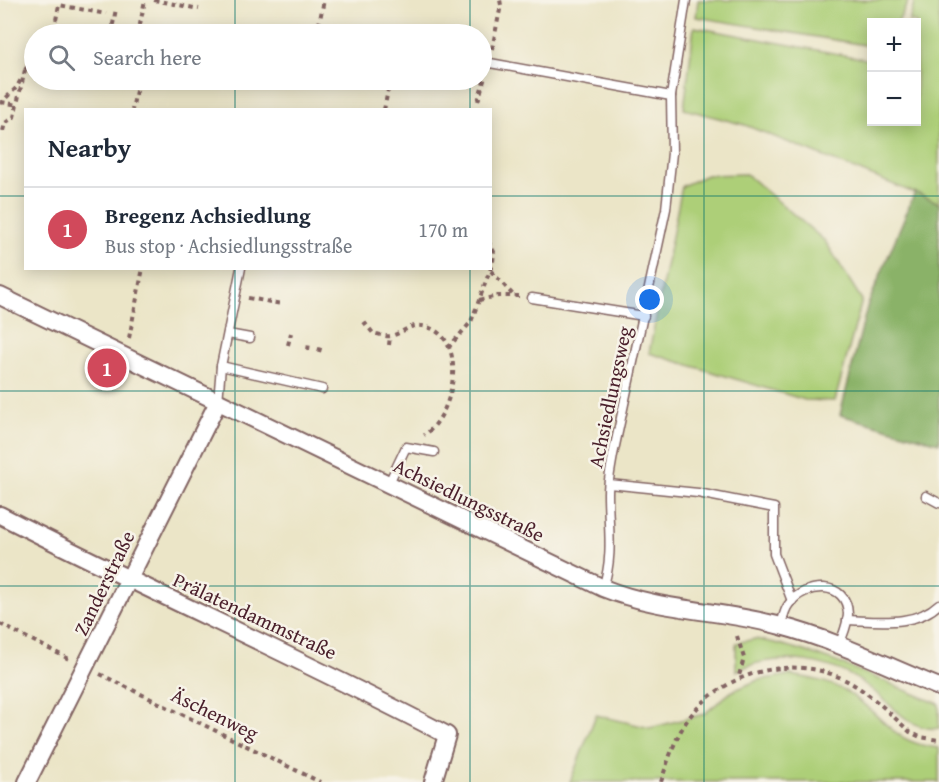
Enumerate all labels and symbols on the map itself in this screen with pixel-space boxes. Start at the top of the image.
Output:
your location [635,285,664,314]
street label: Achsiedlungsweg [580,323,639,470]
pin: 1 [88,346,126,391]
street label: Achsiedlungsstraße [389,450,550,549]
street label: Zanderstraße [66,526,141,640]
street label: Prälatendammstraße [169,565,342,666]
street label: Äschenweg [167,680,264,747]

